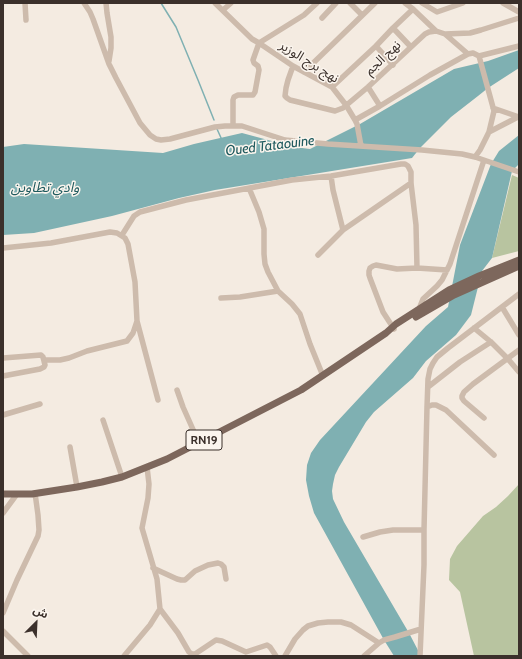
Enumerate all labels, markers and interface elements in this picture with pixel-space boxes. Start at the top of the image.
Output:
street label: نهج الجم [362,37,404,79]
street label: نهج برج الوزير [276,38,342,86]
water label: Oued Tataouine [225,132,315,160]
water label: وادي تطاوين [11,180,79,196]
road number: RN19 [186,430,222,450]
north arrow [16,603,56,643]
text: ش [31,603,51,621]

